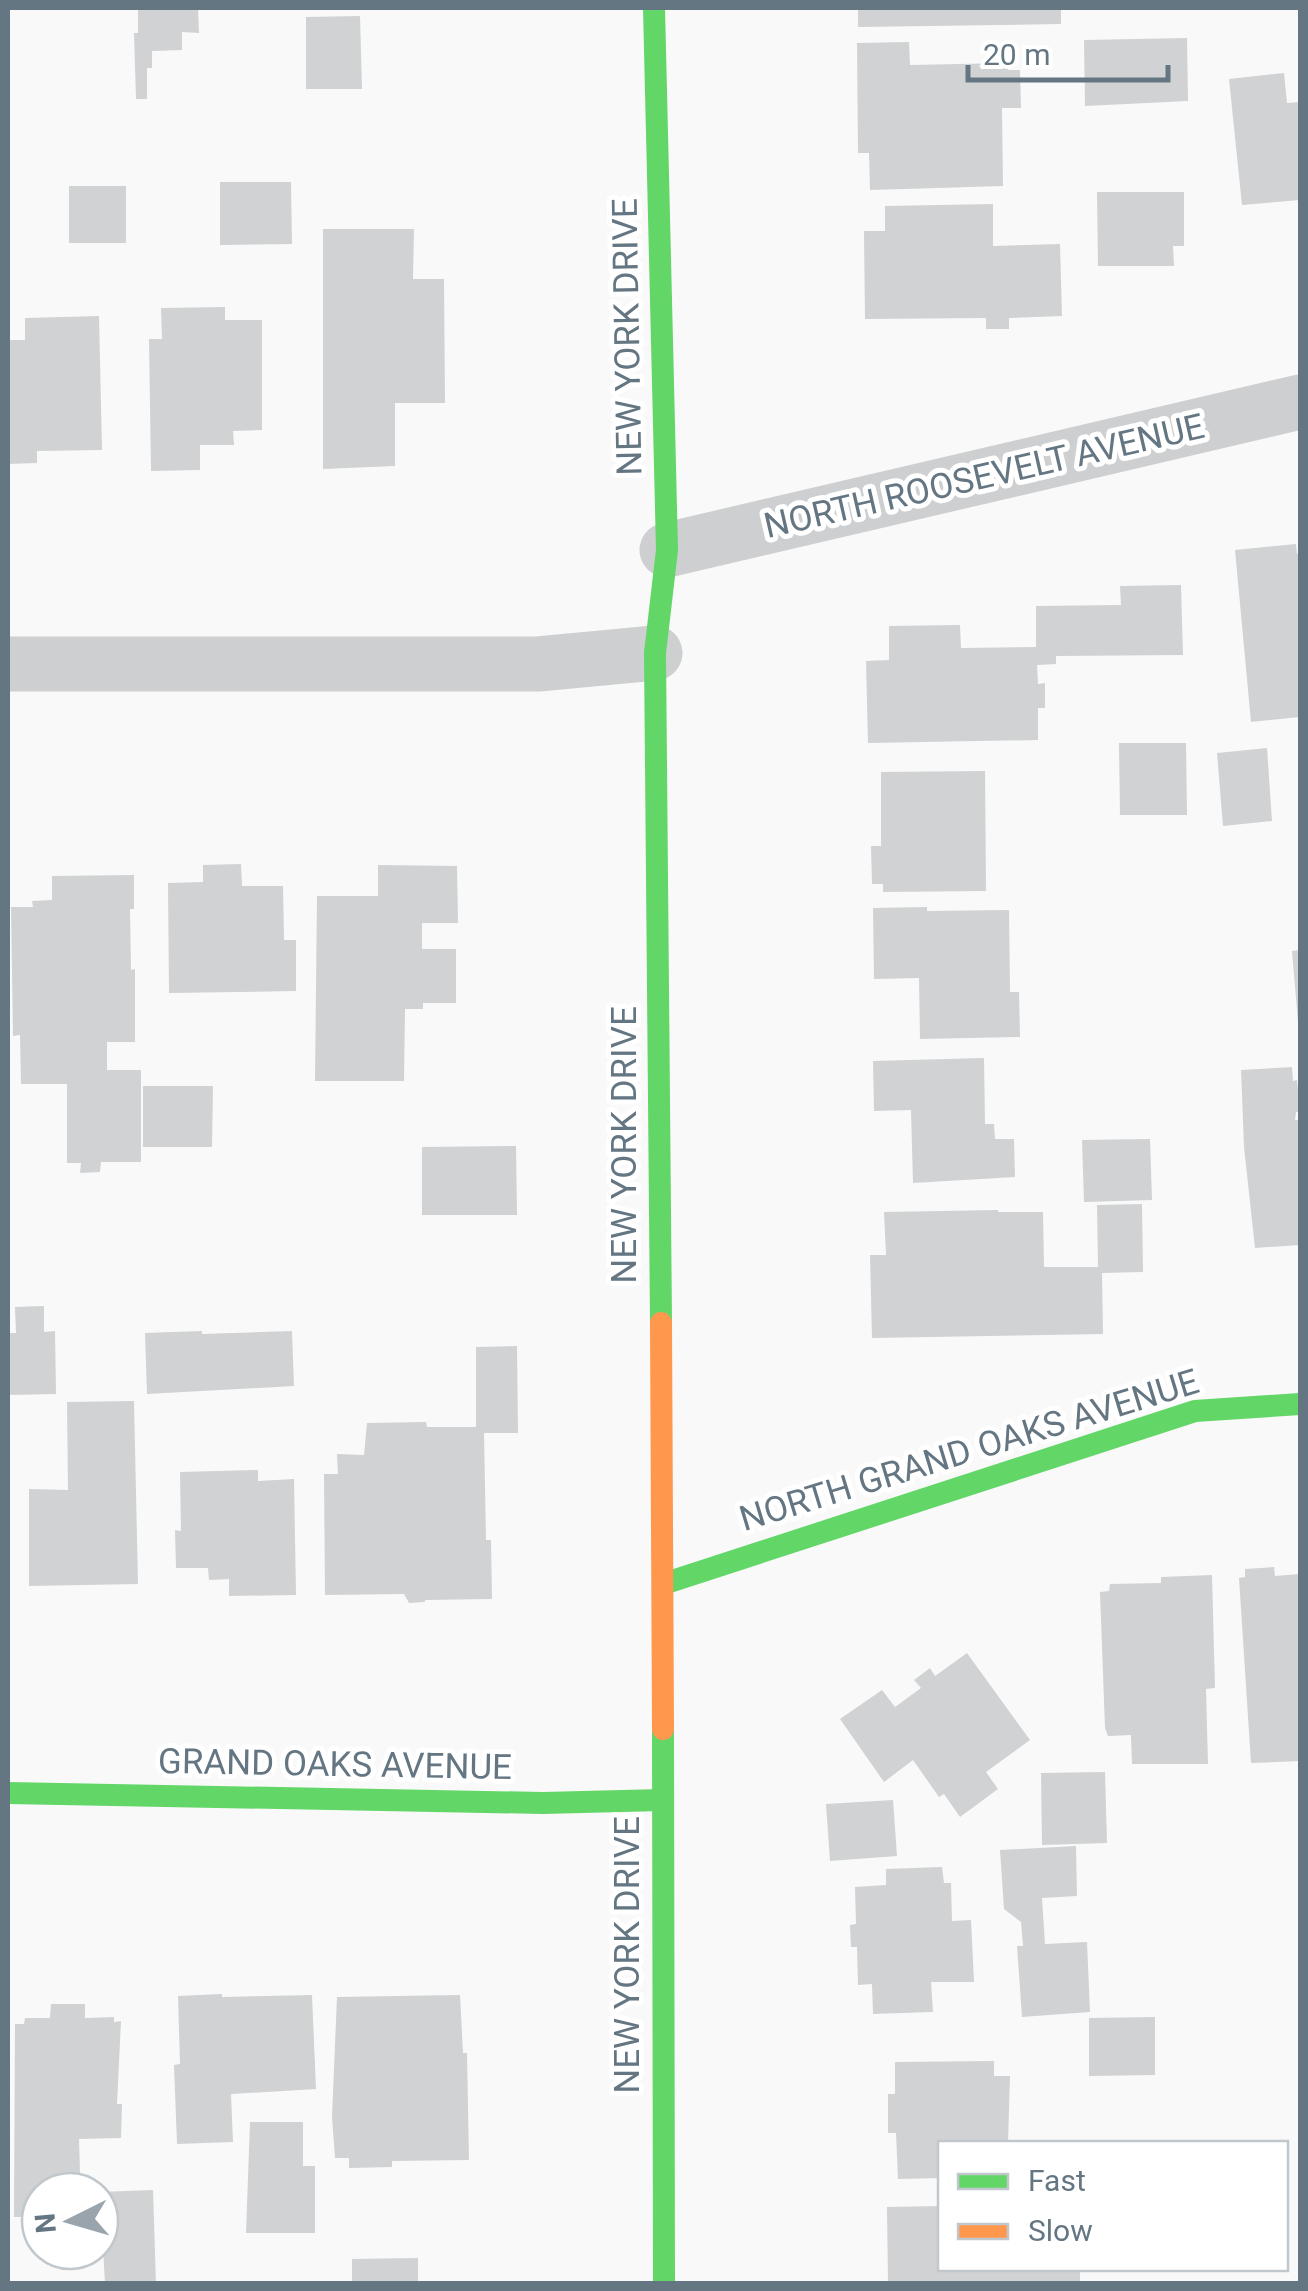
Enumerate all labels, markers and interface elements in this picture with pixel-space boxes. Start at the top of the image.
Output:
scale bar [968,20,1168,82]
text: 20 m [983,37,1050,72]
street label: NEW YORK DRIVE [605,198,650,476]
street label: NORTH ROOSEVELT AVENUE [760,406,1208,547]
street label: NEW YORK DRIVE [604,1006,645,1284]
street label: NORTH GRAND OAKS AVENUE [735,1361,1204,1540]
street label: GRAND OAKS AVENUE [158,1741,512,1788]
street label: NEW YORK DRIVE [607,1816,648,2094]
legend [938,2141,1288,2271]
text: Fast [1028,2163,1086,2198]
north arrow [20,2171,120,2271]
text: N [28,2212,63,2234]
text: Slow [1028,2213,1093,2248]

